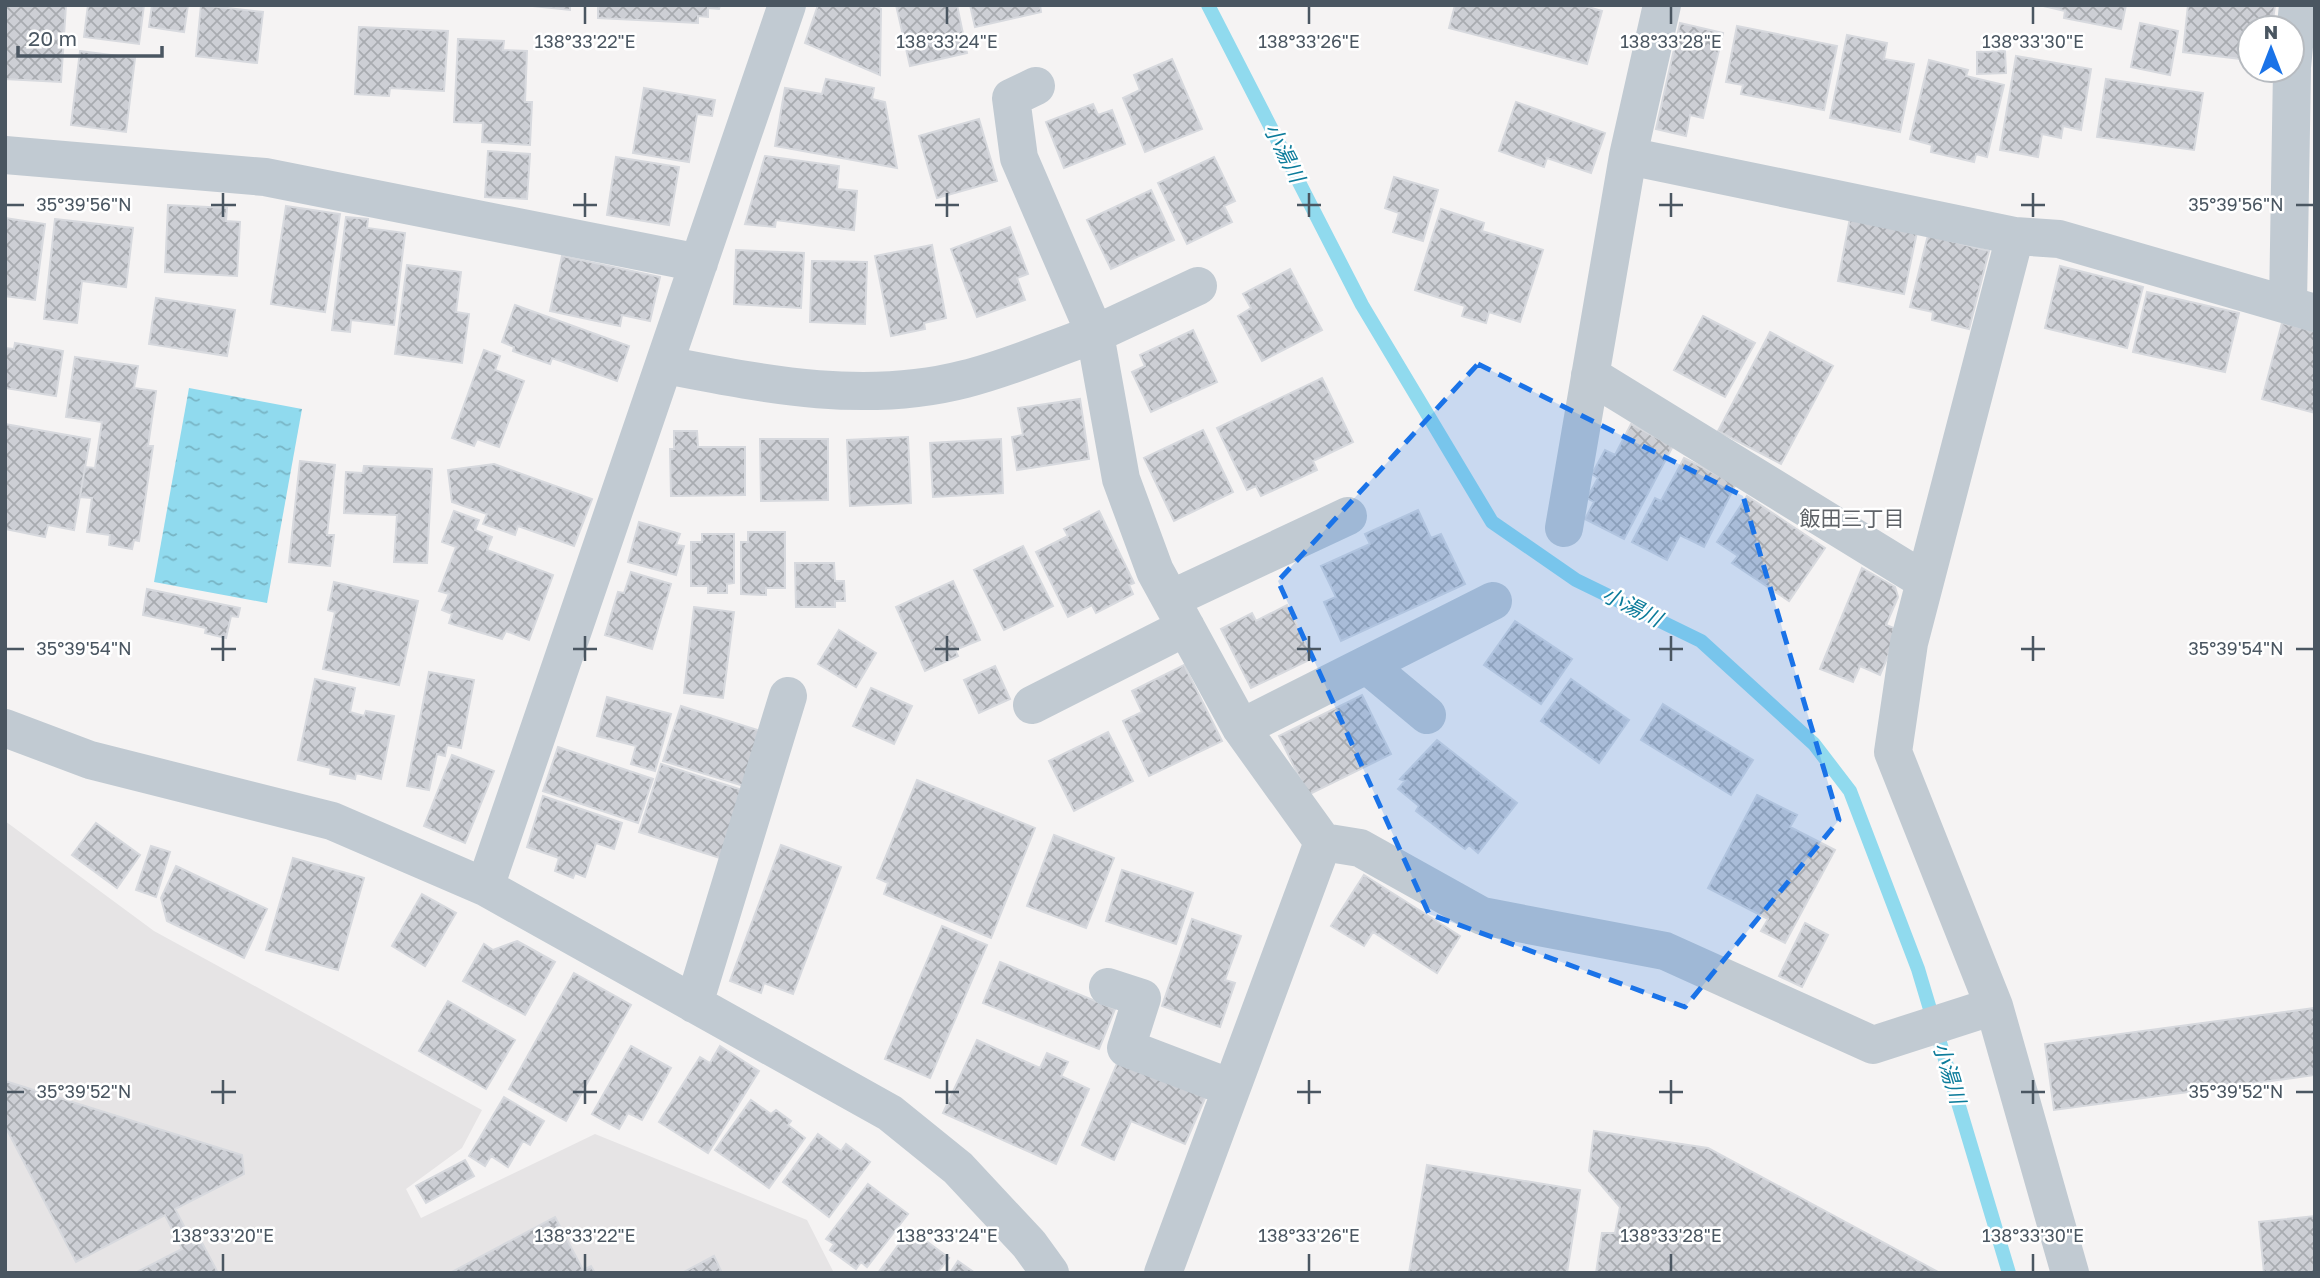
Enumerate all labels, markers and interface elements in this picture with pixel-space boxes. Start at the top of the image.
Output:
scale bar [18,14,161,58]
north arrow [2236,14,2306,84]
text: N [2264,20,2278,43]
text: 20 m [28,25,77,51]
text: 138°33'22"E [534,30,636,52]
text: 138°33'24"E [896,30,998,52]
text: 138°33'26"E [1258,30,1360,52]
text: 138°33'28"E [1620,30,1722,52]
text: 138°33'30"E [1982,30,2084,52]
water label: 小湯川 [1259,119,1312,188]
text: 35°39'56"N [36,193,132,215]
text: 35°39'56"N [2188,193,2284,215]
district label: 飯田三丁目 [1800,505,1905,531]
water label: 小湯川 [1598,581,1668,632]
text: 35°39'54"N [36,637,132,659]
text: 35°39'54"N [2188,637,2284,659]
water label: 小湯川 [1928,1039,1972,1109]
text: 35°39'52"N [37,1080,131,1102]
text: 35°39'52"N [2189,1080,2283,1102]
text: 138°33'20"E [172,1224,274,1246]
text: 138°33'22"E [534,1224,636,1246]
text: 138°33'24"E [896,1224,998,1246]
text: 138°33'26"E [1258,1224,1360,1246]
text: 138°33'28"E [1620,1224,1722,1246]
text: 138°33'30"E [1982,1224,2084,1246]

